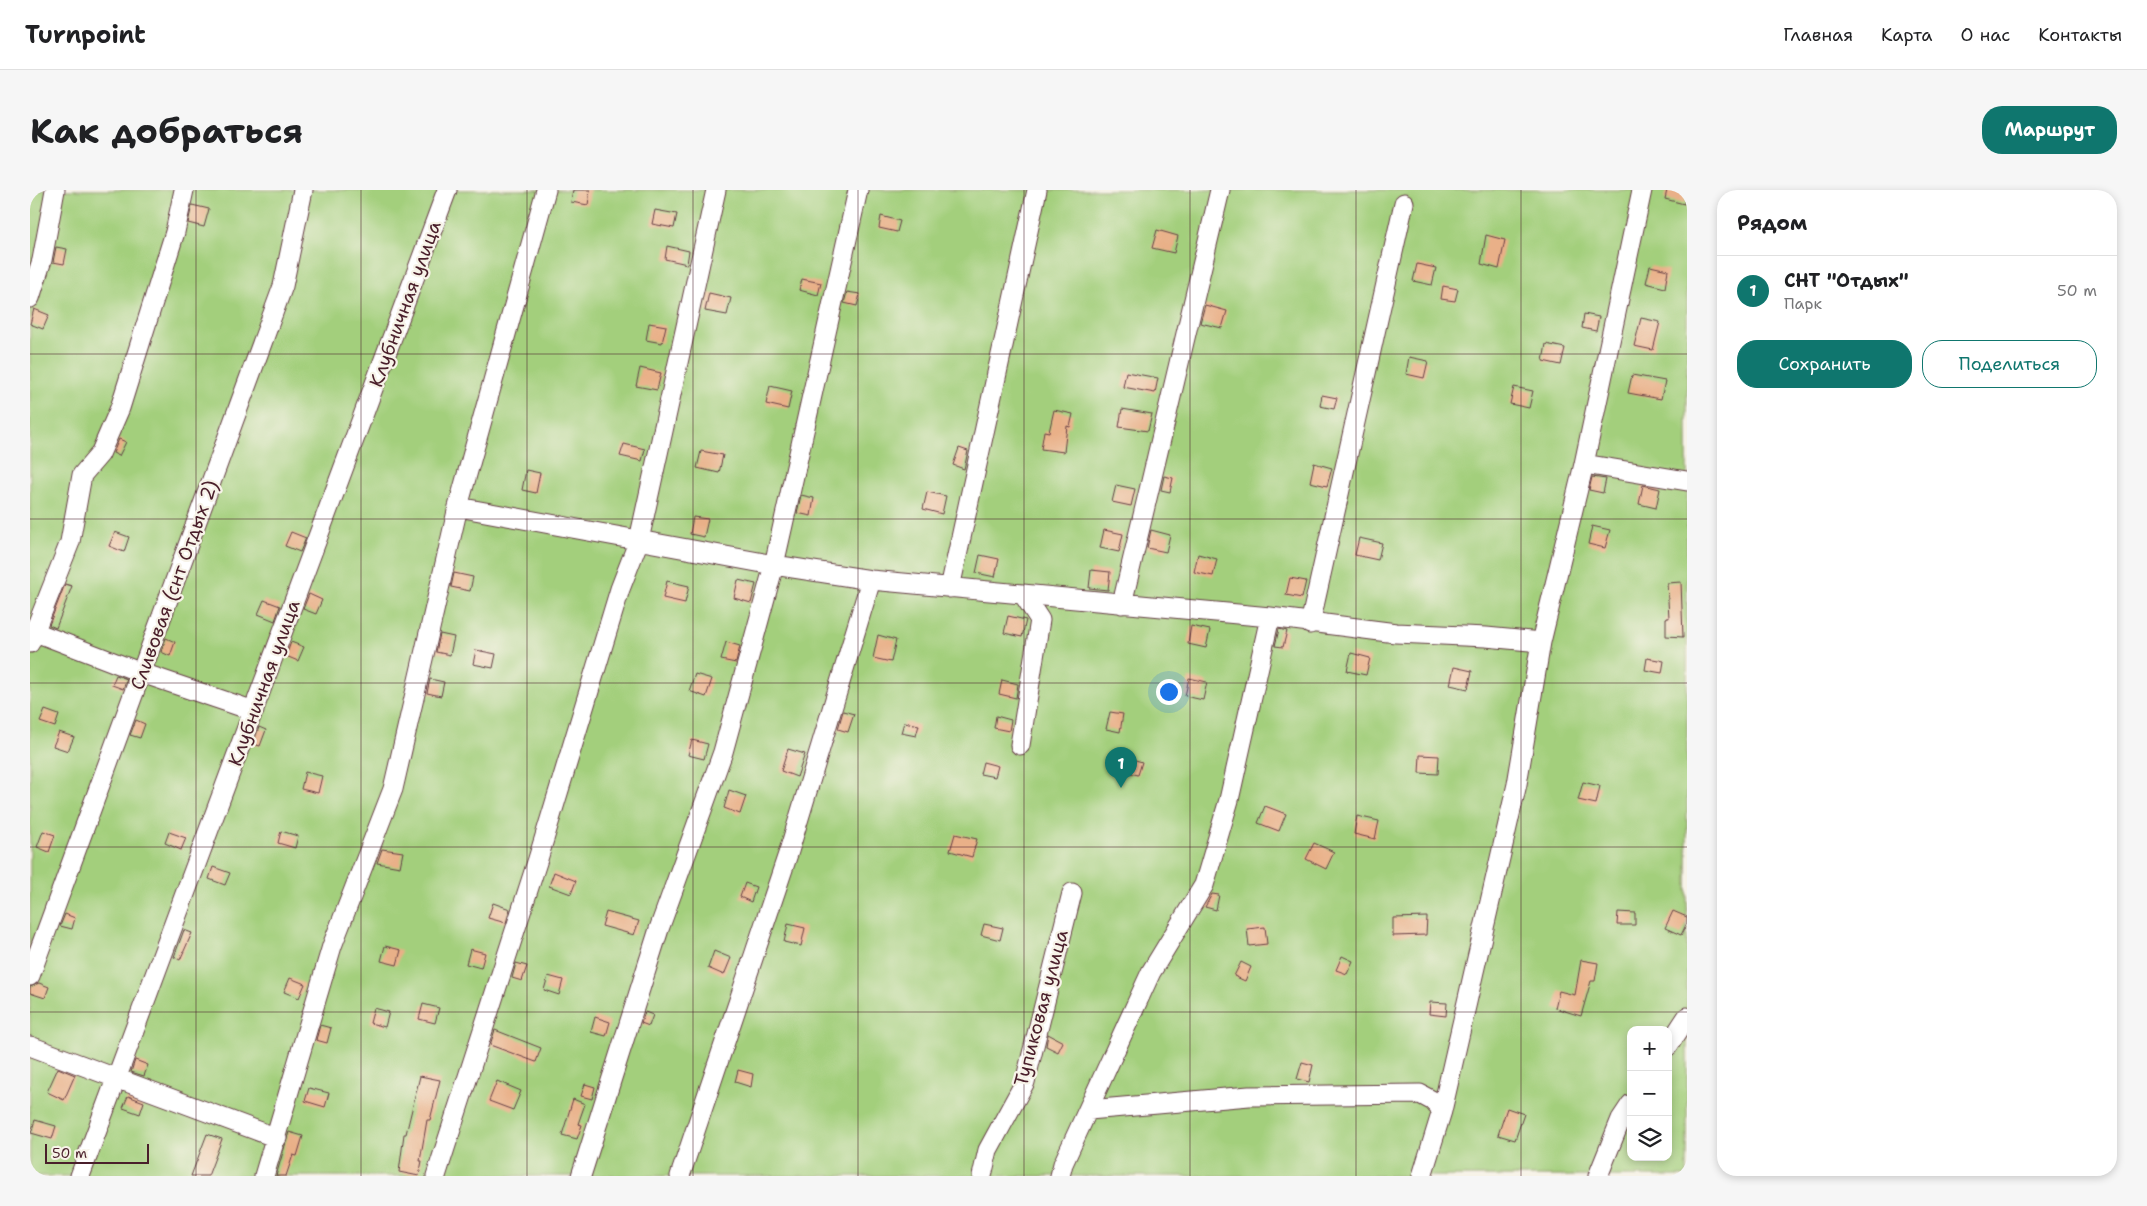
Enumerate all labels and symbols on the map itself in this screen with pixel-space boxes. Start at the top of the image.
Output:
street label: Клубничная улица [363,217,447,391]
street label: Сливовая (снт Отдых 2) [124,477,224,693]
street label: Клубничная улица [222,596,306,770]
your location [1156,679,1182,705]
pin: 1 [1105,747,1137,788]
street label: Тупиковая улица [1008,927,1074,1089]
scale bar [45,1141,149,1164]

